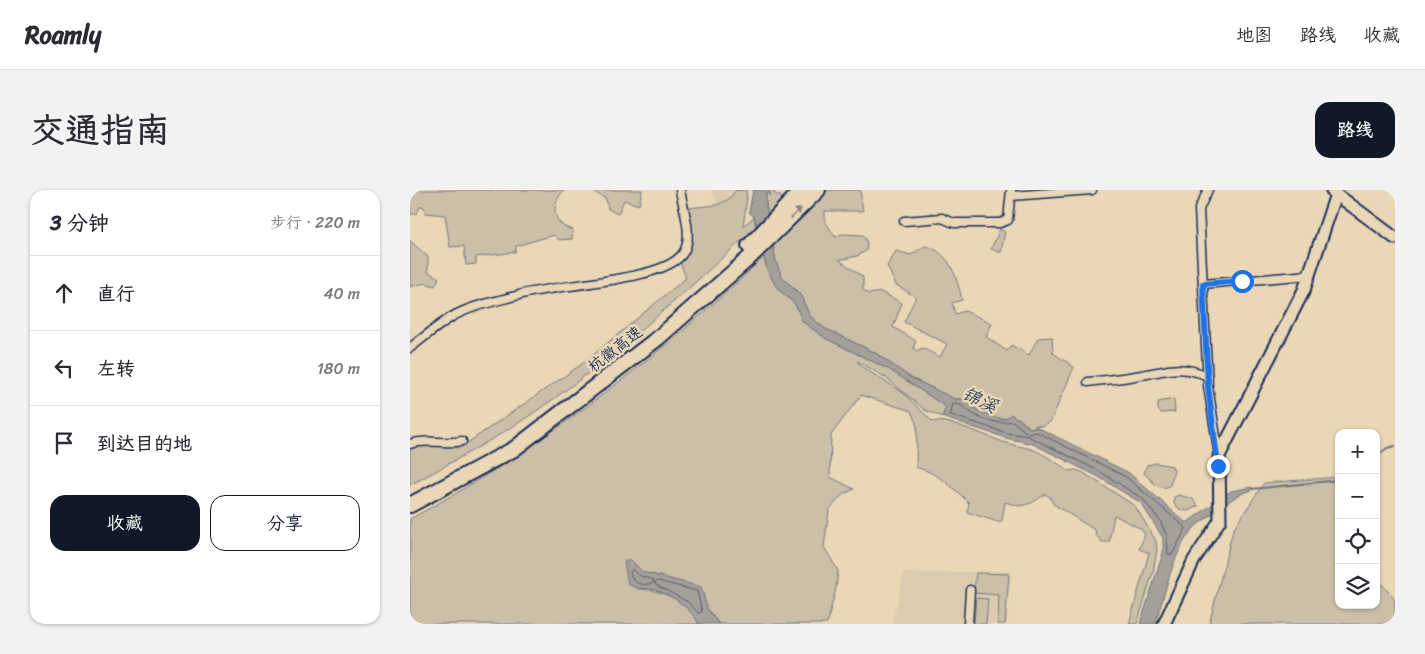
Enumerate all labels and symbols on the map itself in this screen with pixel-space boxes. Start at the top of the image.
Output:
one-way arrow [790,207,802,219]
route start [1231,270,1254,293]
street label: 杭徽高速 [581,318,649,380]
water label: 锦溪 [957,378,1004,423]
route end [1207,455,1230,478]

